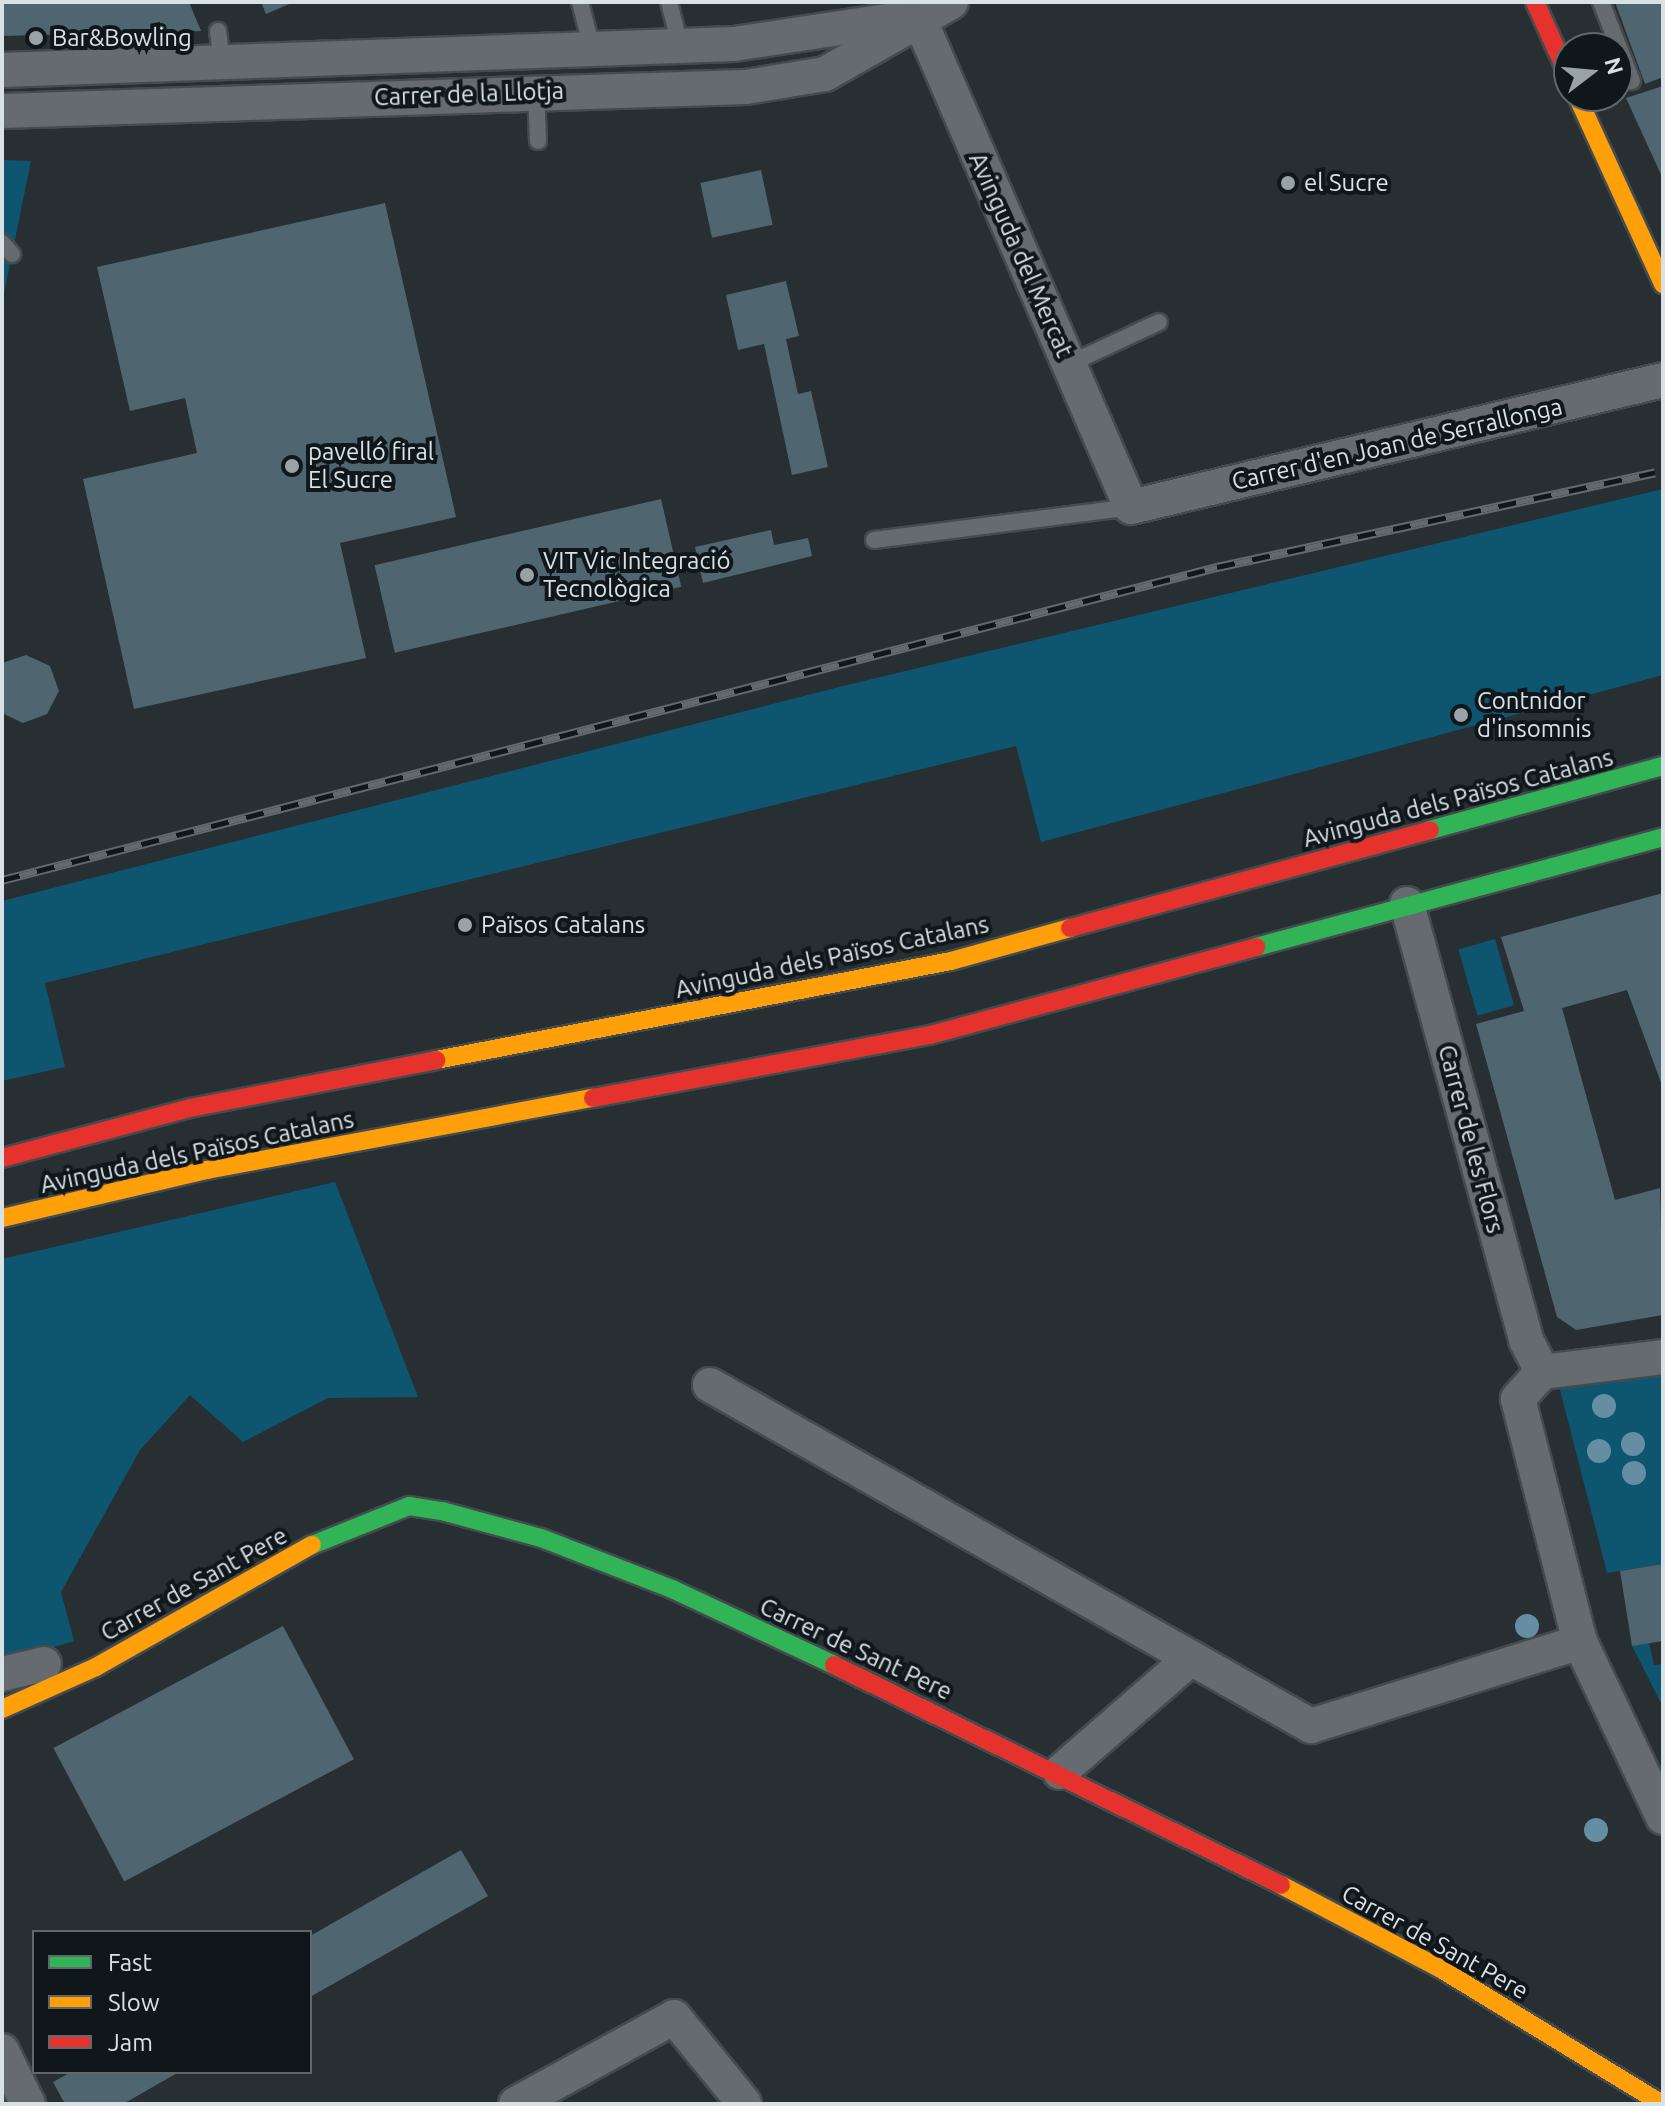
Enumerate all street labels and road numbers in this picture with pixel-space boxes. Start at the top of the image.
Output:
street label: Carrer de la Llotja [373,76,565,112]
street label: Avinguda del Mercat [963,148,1079,362]
street label: Carrer d'en Joan de Serrallonga [1229,392,1565,496]
street label: Avinguda dels Països Catalans [1300,743,1616,853]
street label: Avinguda dels Països Catalans [673,910,991,1004]
street label: Carrer de les Flors [1432,1042,1510,1236]
street label: Avinguda dels Països Catalans [38,1105,356,1199]
street label: Carrer de Sant Pere [96,1521,292,1647]
street label: Carrer de Sant Pere [755,1592,957,1706]
street label: Carrer de Sant Pere [1337,1879,1533,2005]

